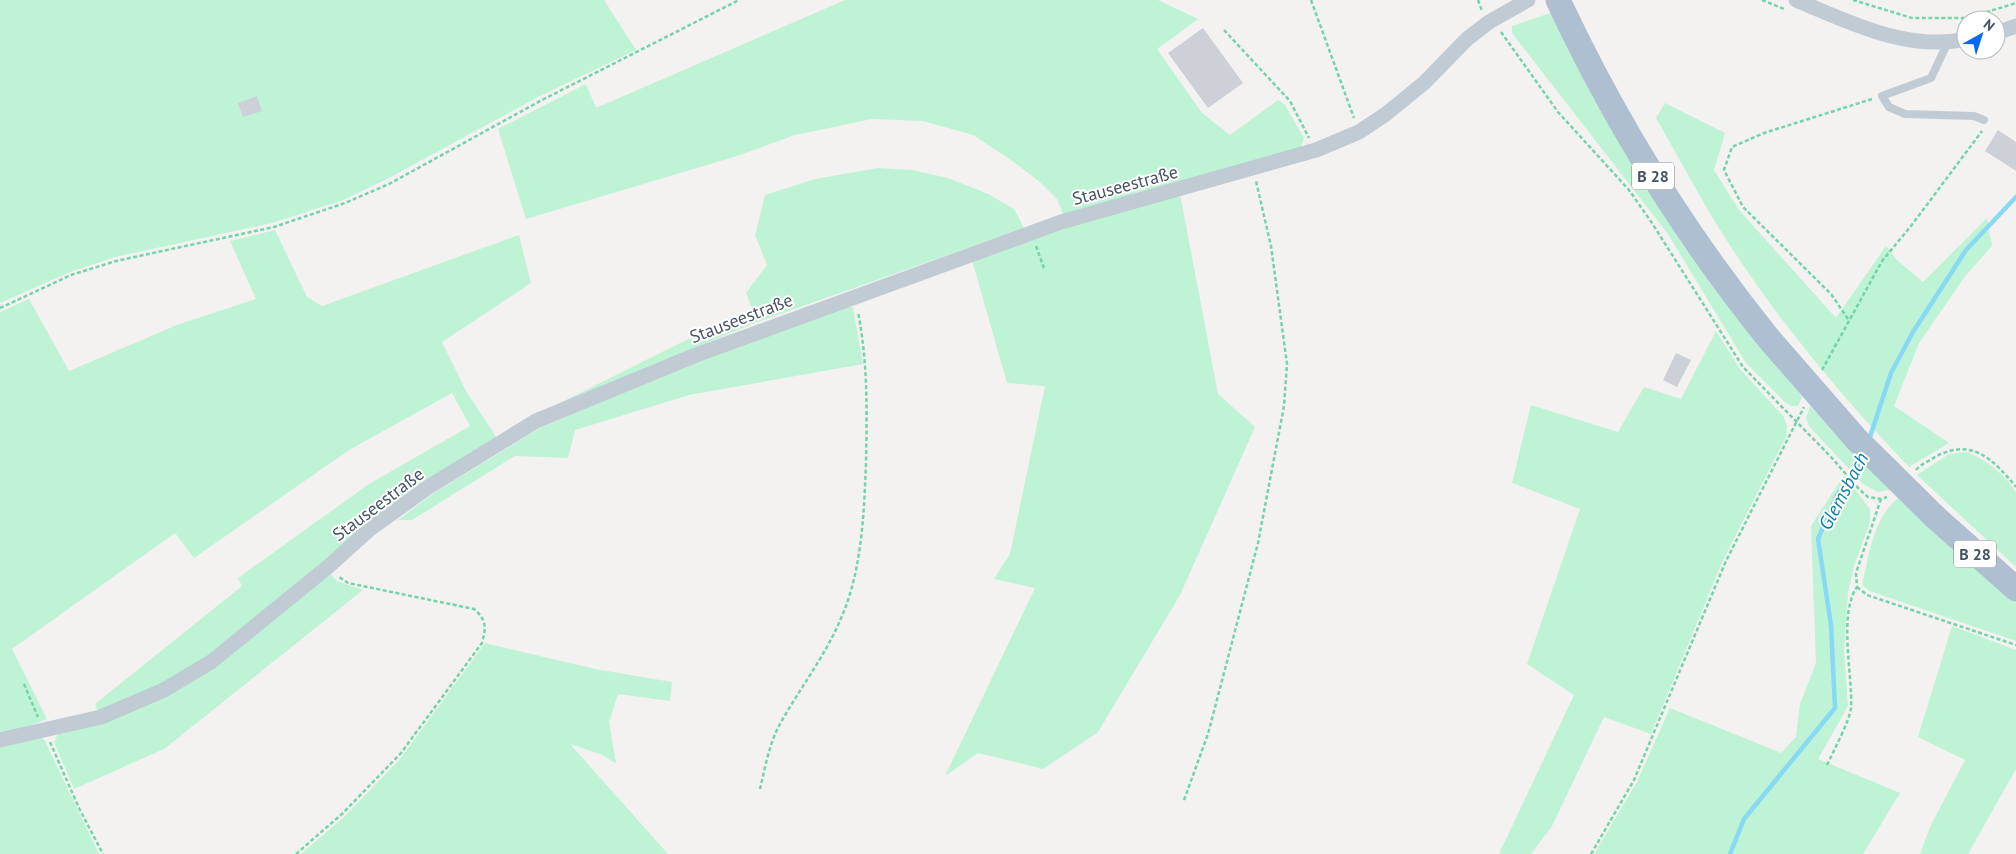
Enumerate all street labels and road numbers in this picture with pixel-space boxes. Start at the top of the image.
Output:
street label: Stauseestraße [1070,160,1180,210]
road number: B 28 [1632,162,1674,190]
street label: Stauseestraße [686,288,796,348]
street label: Stauseestraße [328,462,428,546]
road number: B 28 [1954,540,1996,568]

